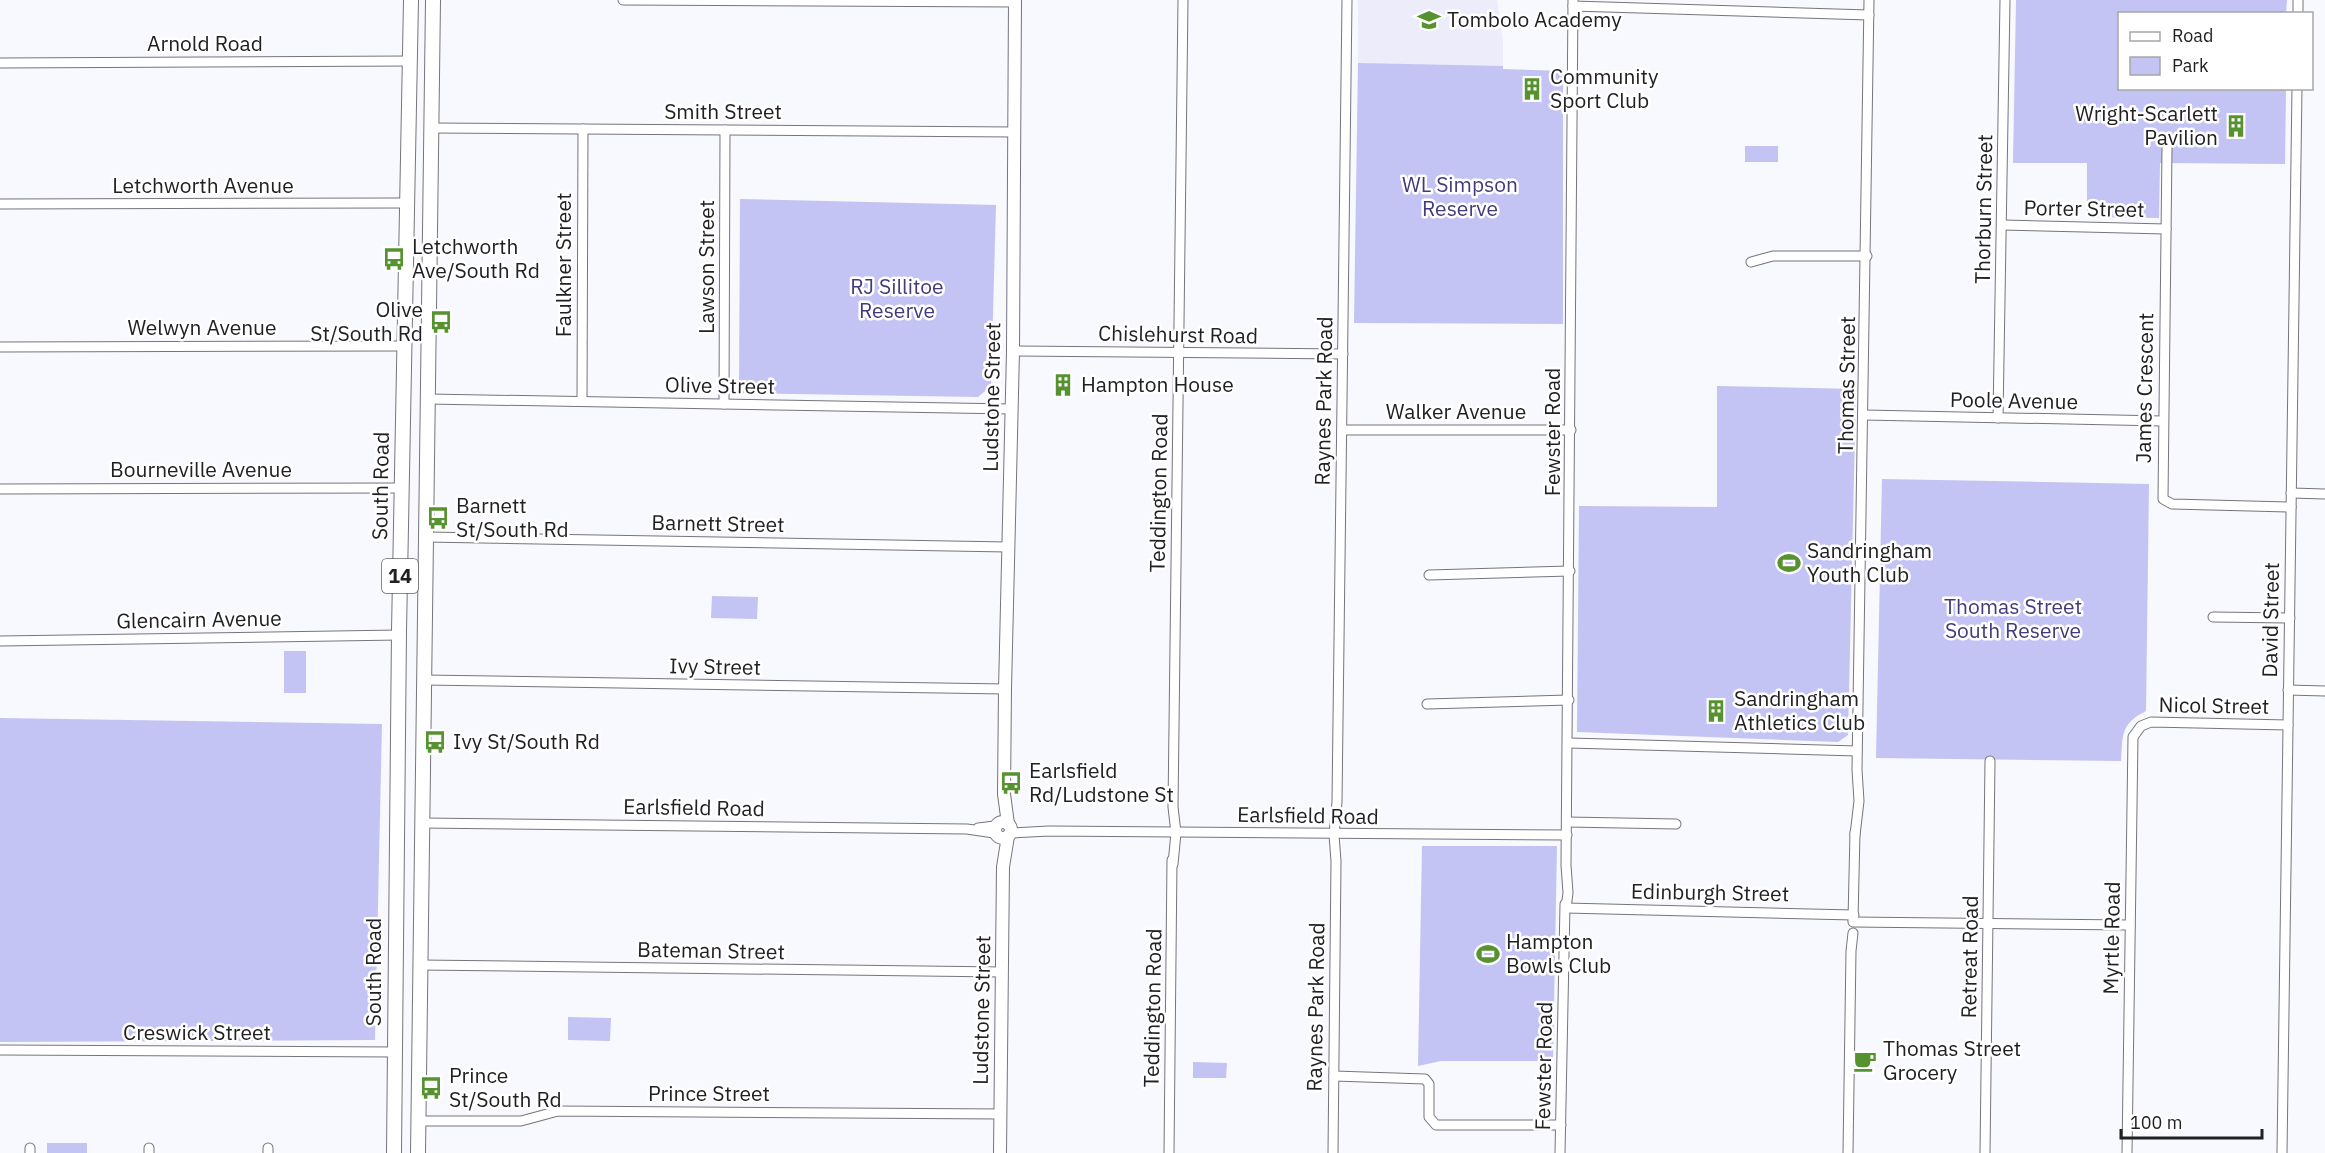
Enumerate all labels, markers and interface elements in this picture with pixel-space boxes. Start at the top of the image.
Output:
place label: Tombolo Academy [1447,5,1622,33]
school or university icon: Tombolo Academy [1416,7,1442,33]
legend [2118,12,2313,90]
text: Road [2172,24,2213,47]
street label: Arnold Road [147,29,263,57]
text: Park [2172,54,2209,77]
place label: Community Sport Club [1550,62,1659,114]
building icon: Community Sport Club [1519,76,1545,102]
street label: Smith Street [664,97,782,125]
place label: Wright-Scarlett Pavilion [2075,99,2218,151]
building icon: Wright-Scarlett Pavilion [2223,113,2249,139]
street label: Thorburn Street [1968,134,1998,284]
park label: WL Simpson Reserve [1402,170,1518,222]
street label: Letchworth Avenue [112,171,294,199]
street label: Faulkner Street [549,193,577,337]
street label: Porter Street [2023,193,2145,223]
street label: Lawson Street [692,200,720,334]
place label: Letchworth Ave/South Rd [412,232,540,284]
bus stop icon: Letchworth Ave/South Rd [381,246,407,272]
park label: RJ Sillitoe Reserve [850,272,944,324]
place label: Olive St/South Rd [310,295,423,347]
bus stop icon: Olive St/South Rd [428,309,454,335]
street label: James Crescent [2129,312,2159,464]
street label: Welwyn Avenue [127,313,277,341]
street label: Raynes Park Road [1308,316,1338,486]
street label: Thomas Street [1831,316,1861,454]
street label: Chislehurst Road [1098,319,1258,349]
street label: Ludstone Street [976,322,1006,472]
street label: Fewster Road [1538,368,1566,496]
street label: Olive Street [665,370,775,400]
place label: Hampton House [1081,370,1234,398]
building icon: Hampton House [1050,372,1076,398]
street label: Poole Avenue [1950,385,2078,415]
street label: Walker Avenue [1386,397,1526,425]
street label: Teddington Road [1143,413,1173,573]
street label: South Road [365,432,395,540]
street label: Bourneville Avenue [110,455,292,483]
place label: Barnett St/South Rd [456,491,569,543]
bus stop icon: Barnett St/South Rd [425,505,451,531]
street label: Barnett Street [651,508,785,538]
place label: Sandringham Youth Club [1807,536,1932,588]
sports icon: Sandringham Youth Club [1776,550,1802,576]
road number: 14 [382,559,418,593]
street label: David Street [2255,562,2285,678]
park label: Thomas Street South Reserve [1944,592,2082,644]
street label: Glencairn Avenue [116,604,282,634]
street label: Ivy Street [669,651,761,681]
place label: Sandringham Athletics Club [1734,684,1865,736]
street label: Nicol Street [2158,690,2270,720]
building icon: Sandringham Athletics Club [1703,698,1729,724]
place label: Ivy St/South Rd [453,727,600,755]
bus stop icon: Ivy St/South Rd [422,729,448,755]
place label: Earlsfield Rd/Ludstone St [1029,756,1174,808]
bus stop icon: Earlsfield Rd/Ludstone St [998,770,1024,796]
street label: Earlsfield Road [623,792,765,822]
street label: Earlsfield Road [1237,800,1379,830]
street label: Edinburgh Street [1631,877,1789,907]
street label: Myrtle Road [2096,881,2126,995]
street label: Retreat Road [1954,895,1984,1019]
street label: South Road [359,918,387,1026]
street label: Raynes Park Road [1300,922,1330,1092]
place label: Hampton Bowls Club [1506,927,1611,979]
street label: Teddington Road [1137,928,1167,1088]
street label: Bateman Street [637,935,785,965]
street label: Ludstone Street [966,935,996,1085]
sports icon: Hampton Bowls Club [1475,941,1501,967]
street label: Fewster Road [1528,1001,1558,1130]
street label: Creswick Street [123,1018,271,1046]
place label: Thomas Street Grocery [1883,1034,2021,1086]
cafe icon: Thomas Street Grocery [1852,1048,1878,1074]
place label: Prince St/South Rd [449,1061,562,1113]
bus stop icon: Prince St/South Rd [418,1075,444,1101]
street label: Prince Street [648,1079,770,1107]
scale bar [2121,1102,2262,1140]
text: 100 m [2130,1111,2182,1134]

